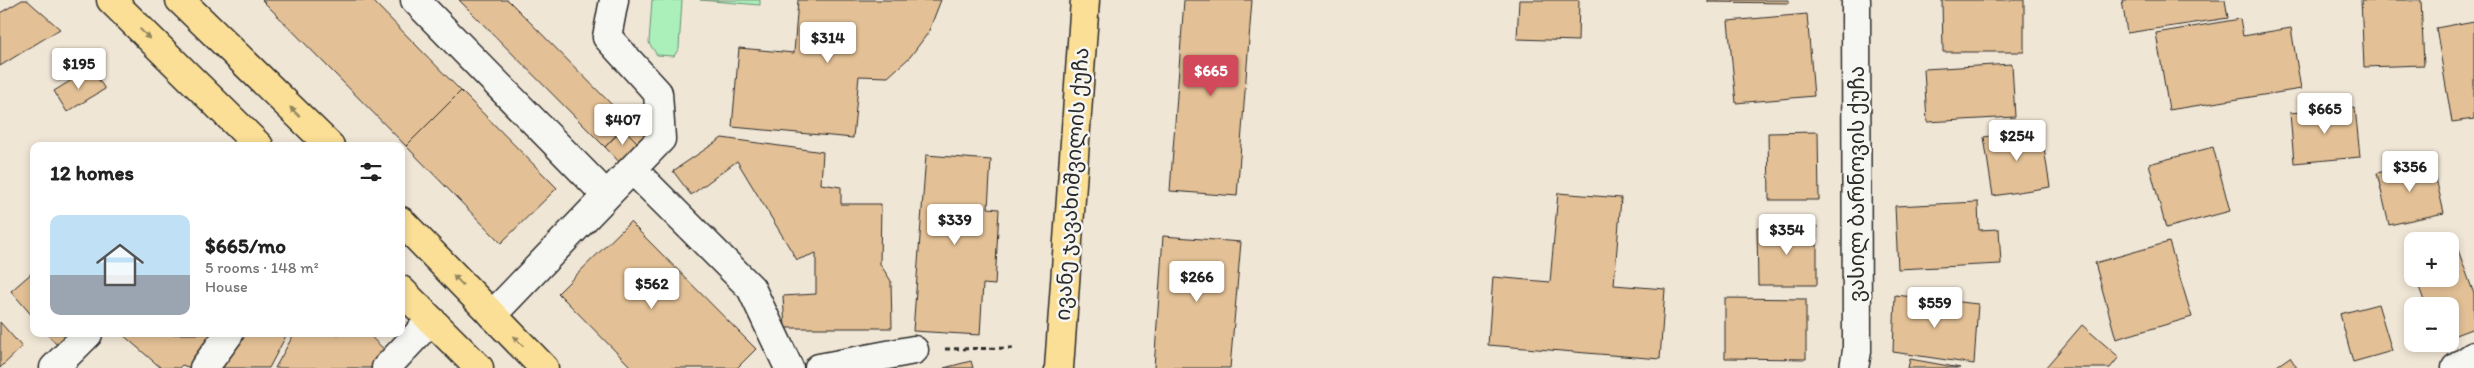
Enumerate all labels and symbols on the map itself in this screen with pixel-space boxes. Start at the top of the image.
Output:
pin: $314 [798,22,858,64]
one-way arrow [139,28,151,40]
street label: ივანე ჯავახიშვილის ქუჩა [1049,47,1095,321]
pin: $195 [49,48,109,90]
pin: $665 [1181,54,1241,97]
street label: ვასილ ბარნოვის ქუჩა [1844,66,1870,302]
pin: $665 [2295,92,2355,135]
pin: $407 [593,104,653,146]
one-way arrow [289,106,301,118]
pin: $254 [1987,120,2047,162]
pin: $356 [2380,150,2440,193]
pin: $339 [925,204,985,246]
pin: $354 [1757,214,1817,256]
pin: $266 [1167,260,1227,303]
pin: $562 [622,268,682,310]
one-way arrow [452,274,464,286]
pin: $559 [1905,286,1965,329]
one-way arrow [512,336,524,348]

